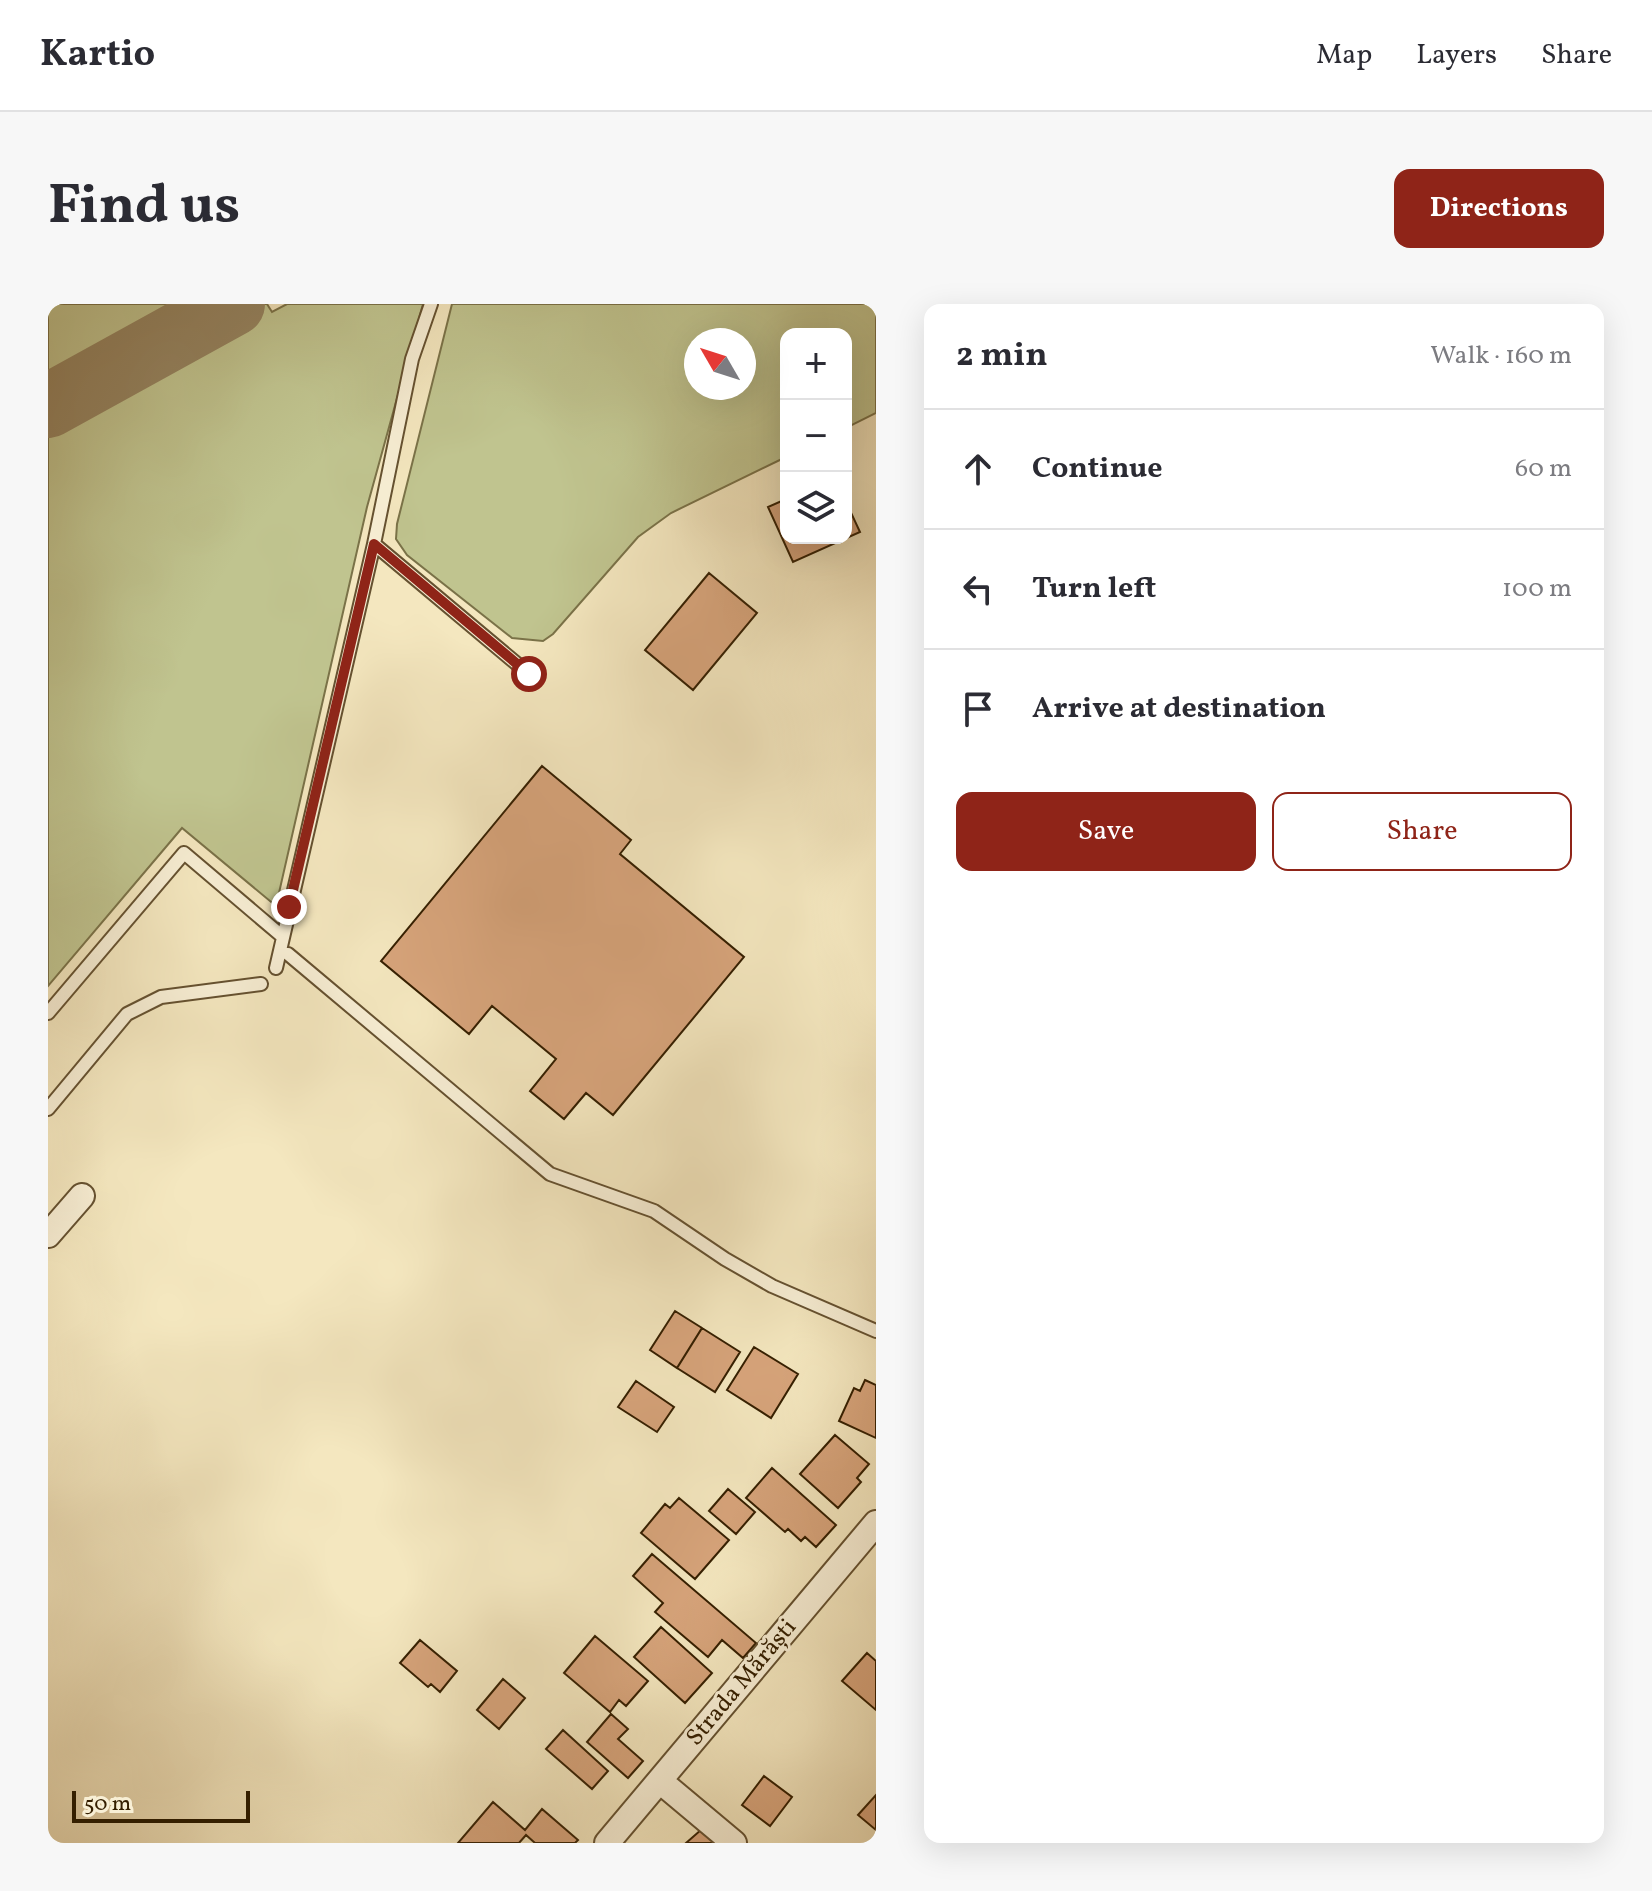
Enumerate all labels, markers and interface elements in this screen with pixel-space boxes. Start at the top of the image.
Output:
text: Kartio [40,29,155,82]
text: Map [1316,36,1372,75]
text: Layers [1416,36,1497,75]
text: Share [1541,36,1612,75]
text: Find us [48,169,240,247]
button: Directions [1394,169,1604,248]
north arrow [684,328,756,400]
map controls [780,328,852,544]
button: + [780,328,852,400]
text: 2 min [956,333,1048,380]
text: Walk · 160 m [1430,338,1572,374]
button: − [780,400,852,472]
icon: ahead [956,447,1000,491]
text: Continue [1032,448,1163,490]
text: 60 m [1515,451,1572,487]
button: layers [780,472,852,544]
icon: left [956,567,1000,611]
text: Turn left [1032,568,1156,610]
text: 100 m [1502,571,1572,607]
route start [511,656,547,692]
icon: arrive [956,687,1000,731]
text: Arrive at destination [1032,688,1326,730]
button: Save [956,792,1256,871]
button: Share [1272,792,1572,871]
route end [271,889,307,925]
street label: Strada Mărăști [679,1612,805,1754]
scale bar [72,1787,250,1823]
text: 50 m [84,1789,131,1820]

